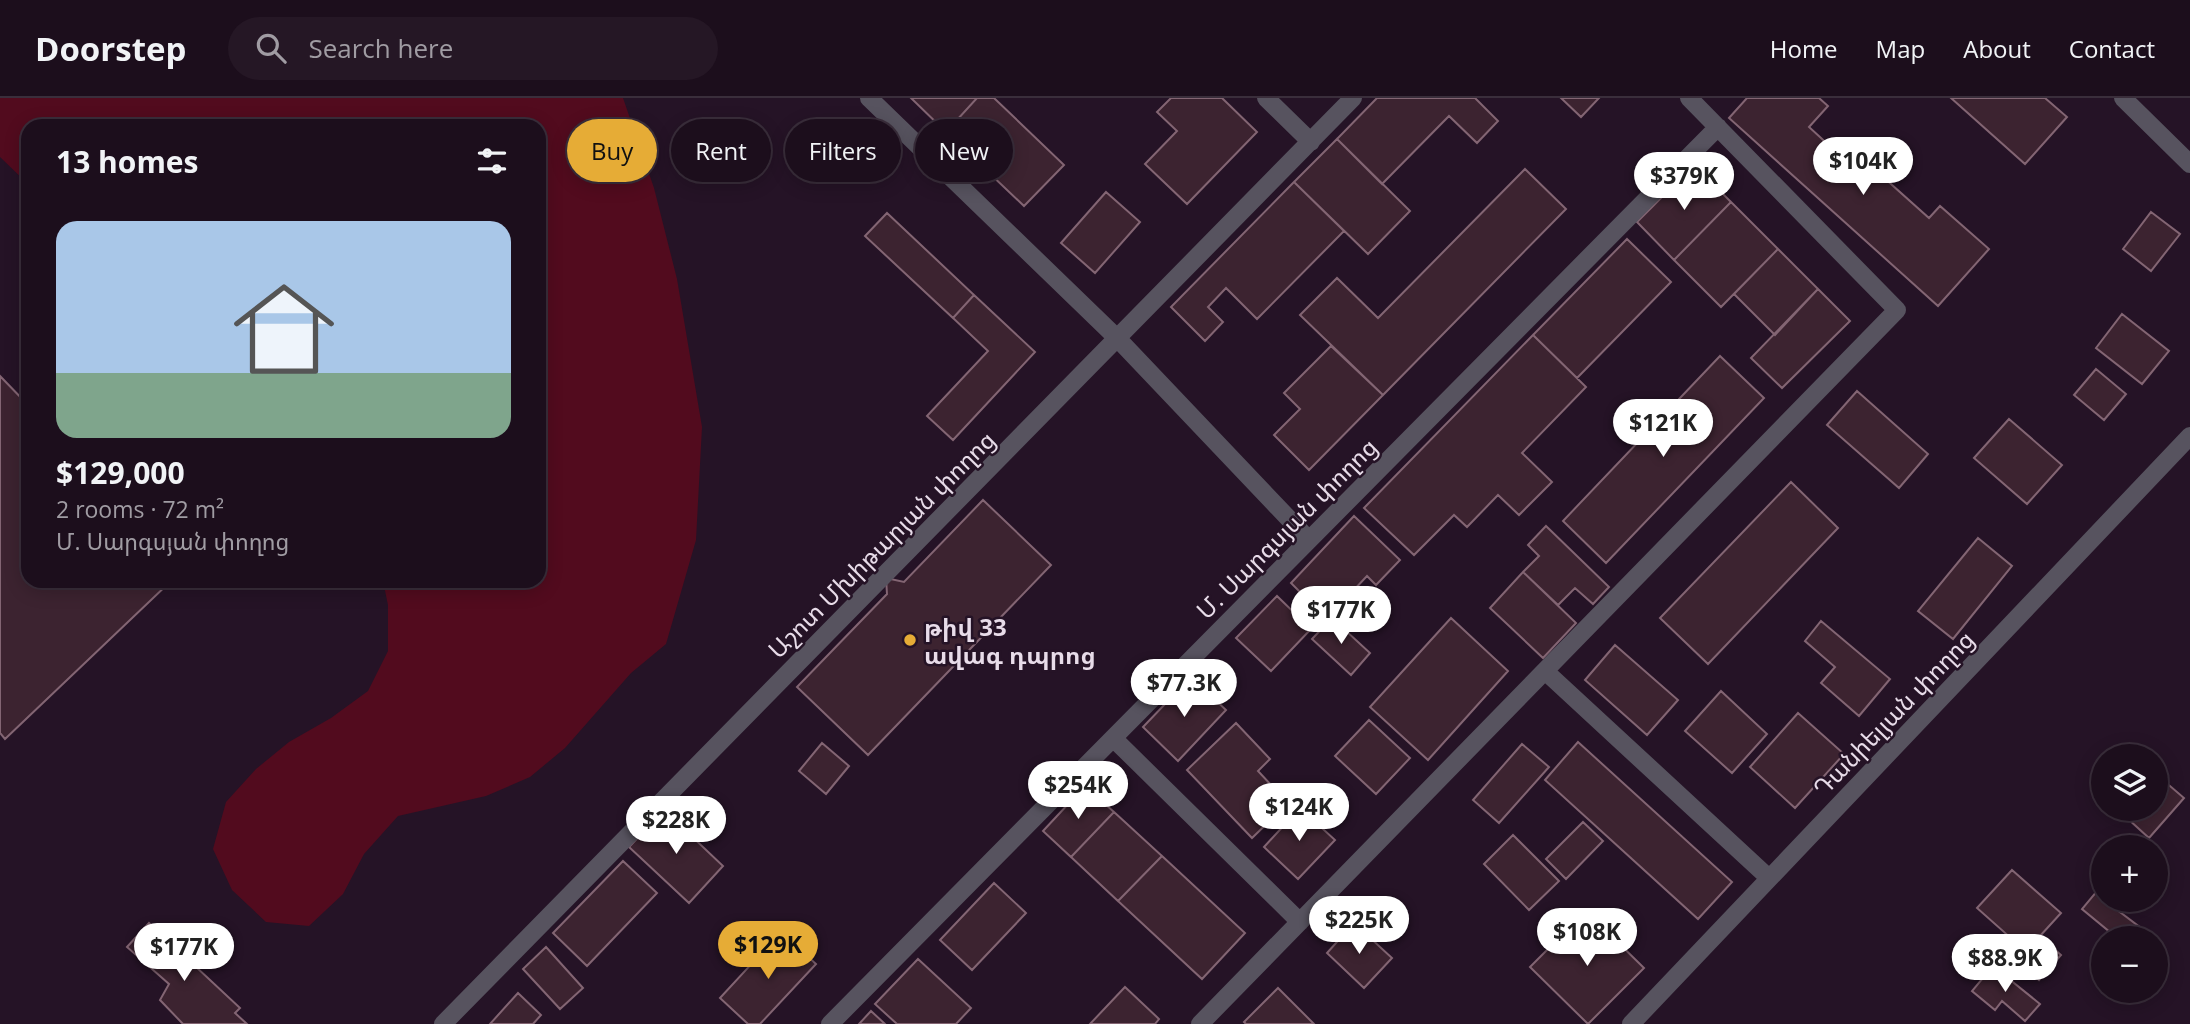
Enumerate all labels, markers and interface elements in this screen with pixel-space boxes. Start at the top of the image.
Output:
search box [228,17,718,80]
text: Doorstep [35,26,186,71]
icon: search [252,29,290,67]
text: Search here [308,30,453,66]
text: Home [1770,32,1838,65]
text: Map [1876,32,1925,65]
text: About [1963,32,2031,65]
text: Contact [2069,32,2155,65]
chip: Buy [567,119,657,182]
chip: Rent [671,119,771,182]
chip: Filters [785,119,901,182]
chip: New [915,119,1013,182]
pin: $104K [1814,138,1912,197]
text: 13 homes [56,141,199,182]
icon: filters [473,142,511,180]
text: $104K [1829,144,1897,176]
pin: $379K [1635,152,1733,212]
text: $379K [1650,159,1718,191]
icon: home [221,266,347,392]
pin: $121K [1614,400,1712,459]
text: $121K [1629,406,1697,438]
street label: Աշոտ Մխիթարյան փողոց [760,423,1002,665]
street label: Մ. Սարգսյան փողոց [1188,430,1384,626]
text: $129,000 [56,452,185,493]
text: 2 rooms · 72 m² [56,493,224,525]
text: Մ. Սարգսյան փողոց [56,525,289,557]
pin: $177K [1292,587,1390,646]
text: $177K [1307,593,1375,625]
place label: թիվ 33 ավագ դպրոց [924,610,1096,671]
street label: Դանիելյան փողոց [1805,623,1981,803]
marker: թիվ 33 ավագ դպրոց [902,632,918,648]
pin: $77.3K [1127,660,1241,719]
text: $77.3K [1147,666,1221,698]
map controls [2091,744,2168,1003]
button: layers [2091,744,2168,821]
pin: $254K [1029,762,1127,821]
text: $254K [1044,768,1112,800]
pin: $124K [1250,784,1348,843]
text: $124K [1265,790,1333,822]
pin: $228K [627,796,725,856]
text: $228K [642,803,710,835]
button: + [2091,835,2168,912]
pin: $225K [1310,896,1408,956]
text: $225K [1325,903,1393,935]
pin: $108K [1538,908,1636,968]
text: $108K [1553,915,1621,947]
pin: $129K [719,922,817,981]
pin: $177K [135,924,233,983]
button: − [2091,926,2168,1003]
text: $129K [734,928,802,960]
text: $177K [150,930,218,962]
pin: $88.9K [1948,934,2062,994]
text: $88.9K [1968,941,2042,973]

